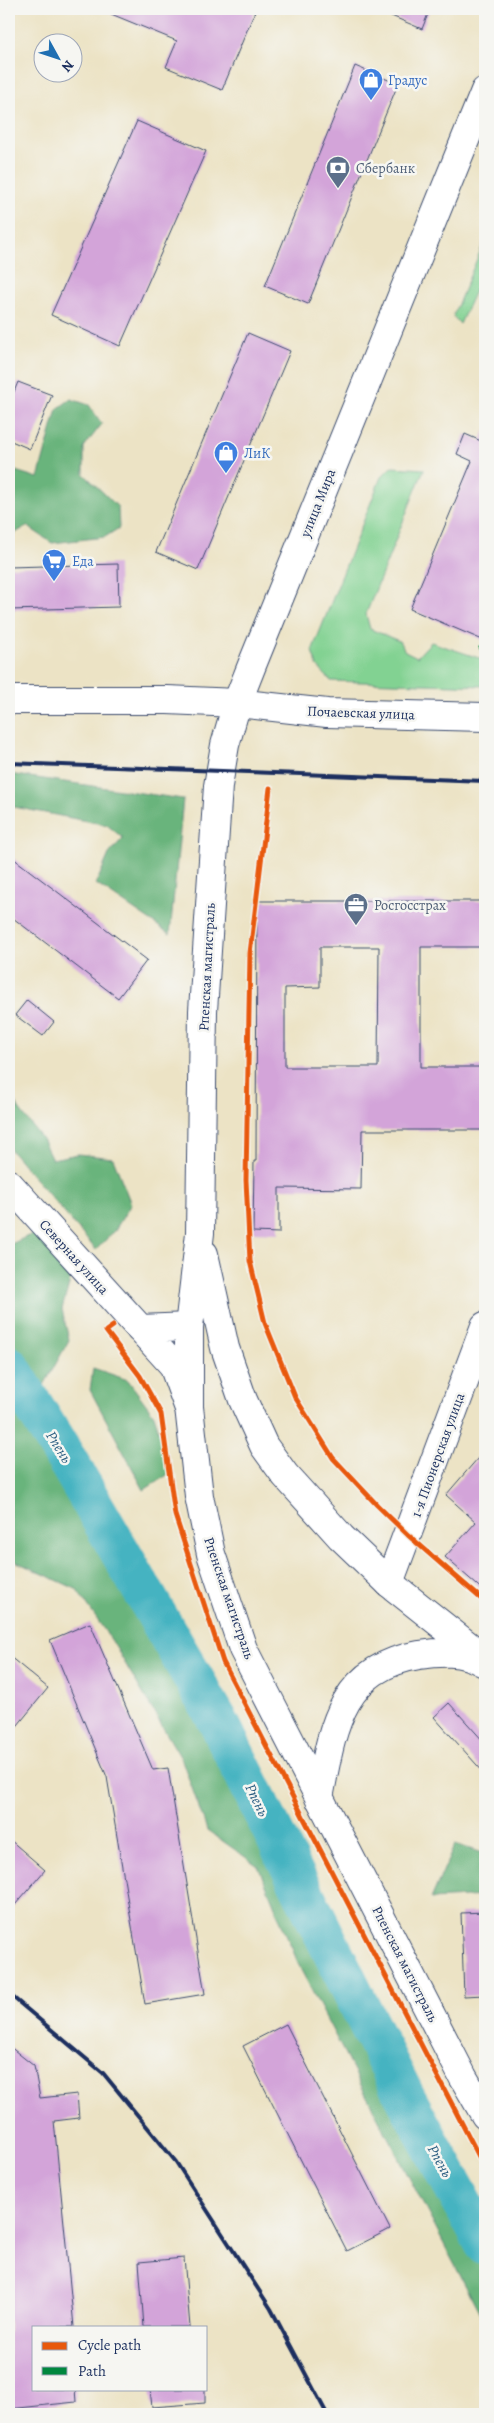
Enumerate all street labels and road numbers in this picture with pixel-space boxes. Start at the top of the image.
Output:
street label: улица Мира [295,465,341,541]
street label: Почаевская улица [307,702,416,724]
street label: Рпенская магистраль [194,903,220,1031]
street label: Северная улица [35,1215,113,1299]
street label: 1-я Пионерская улица [407,1390,470,1520]
street label: Рпенская магистраль [199,1534,259,1662]
street label: Рпенская магистраль [367,1903,443,2025]

